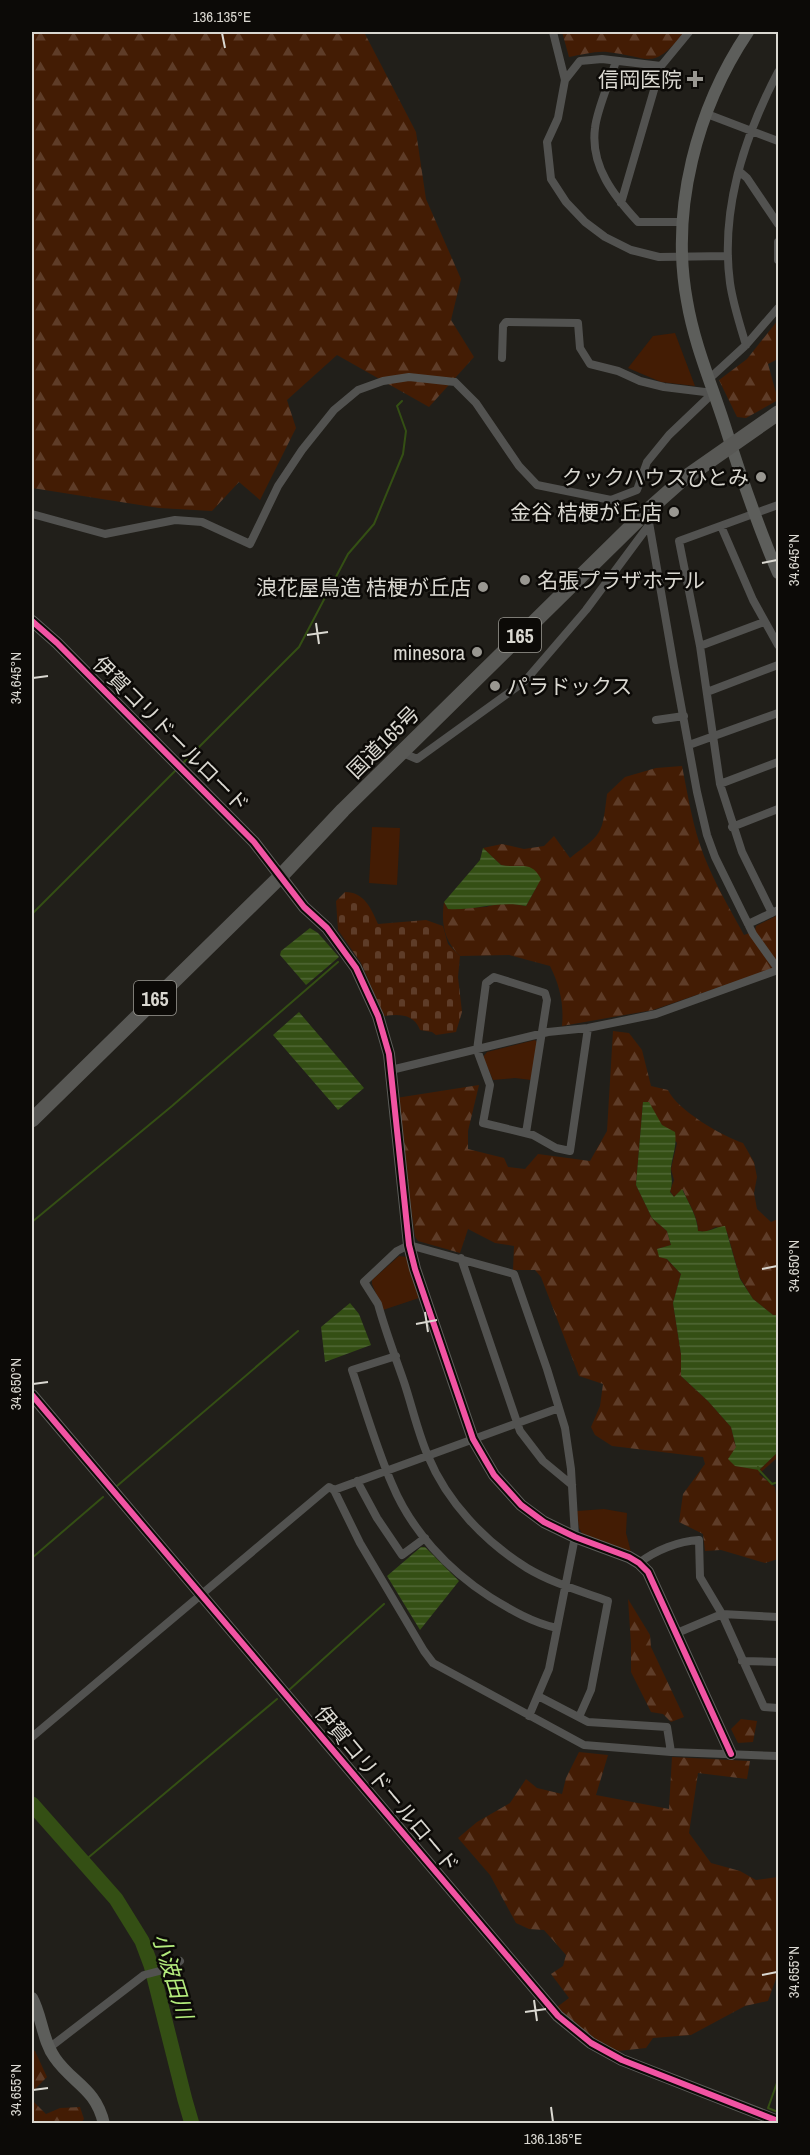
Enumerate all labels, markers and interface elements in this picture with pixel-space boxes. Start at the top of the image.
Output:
text: 136.135°E [193,6,251,27]
place label: 信岡医院 [598,65,682,94]
marker: 信岡医院 [686,70,704,88]
place label: クックハウスひとみ [562,463,749,492]
marker: クックハウスひとみ [754,470,768,484]
place label: 金谷 桔梗が丘店 [510,498,662,527]
marker: 金谷 桔梗が丘店 [667,505,681,519]
text: 34.645°N [783,534,804,586]
place label: 名張プラザホテル [537,566,705,595]
place label: 浪花屋鳥造 桔梗が丘店 [256,573,471,602]
marker: 名張プラザホテル [518,573,532,587]
marker: 浪花屋鳥造 桔梗が丘店 [476,580,490,594]
road number: 165 [499,618,541,652]
place label: minesora [393,638,465,667]
marker: minesora [470,645,484,659]
street label: 伊賀コリドールロード [87,650,255,818]
text: 34.645°N [5,652,26,704]
place label: パラドックス [507,672,632,701]
marker: パラドックス [488,679,502,693]
street label: 国道165号 [340,699,426,785]
road number: 165 [134,981,176,1015]
text: 34.650°N [783,1240,804,1292]
text: 34.650°N [5,1358,26,1410]
street label: 伊賀コリドールロード [308,1699,466,1879]
water label: 小波田川 [146,1930,201,2024]
text: 34.655°N [783,1946,804,1998]
text: 34.655°N [5,2064,26,2116]
text: 136.135°E [524,2128,582,2149]

